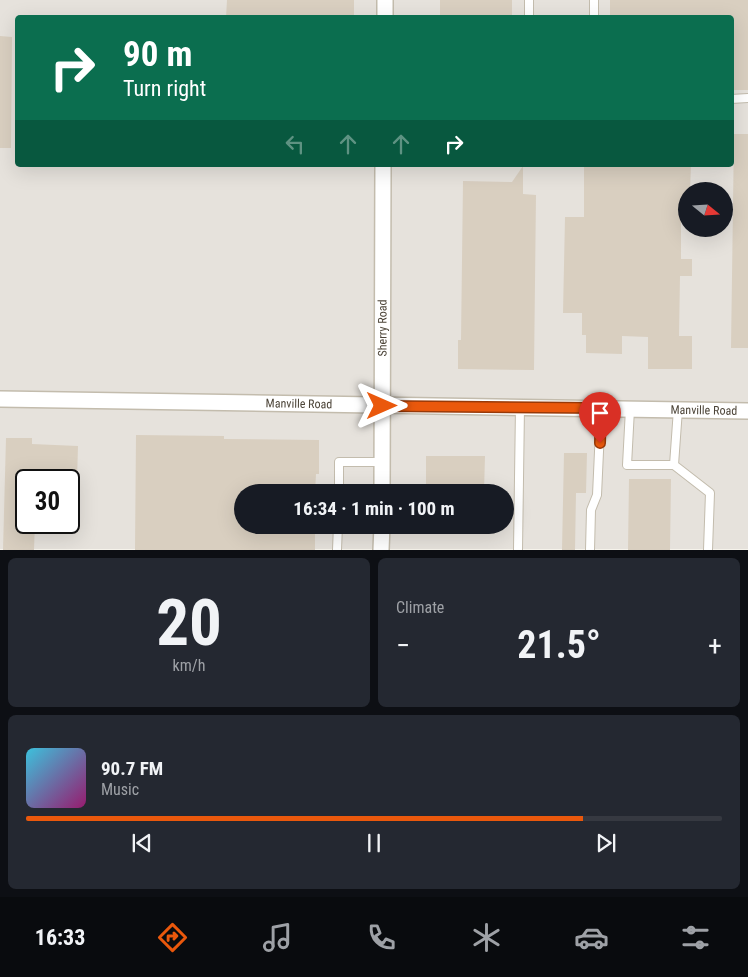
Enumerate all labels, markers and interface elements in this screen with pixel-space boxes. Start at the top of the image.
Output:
text: 90 m [123,34,192,75]
icon: right [40,35,105,100]
text: Turn right [123,76,206,101]
icon: left [281,130,309,158]
icon: ahead [334,130,362,158]
icon: ahead [387,130,415,158]
icon: right [440,130,468,158]
north arrow [678,182,732,238]
map controls [678,182,733,237]
street label: Sherry Road [375,299,390,356]
position arrow [355,379,407,431]
pin [579,392,621,443]
street label: Manville Road [266,396,332,411]
icon: arrive [586,399,614,427]
street label: Manville Road [671,403,737,418]
speed limit sign: 30 [15,469,80,534]
text: 16:34 · 1 min · 100 m [293,497,455,520]
text: 20 [156,585,222,661]
text: Climate [396,598,444,617]
text: 21.5° [517,623,601,667]
text: − [396,629,410,662]
text: + [708,629,722,662]
text: km/h [173,656,205,675]
text: 90.7 FM [101,757,163,780]
text: Music [101,780,139,799]
icon: previous [128,829,156,857]
icon: pause [360,829,388,857]
icon: next [592,829,620,857]
icon: directions [155,920,190,955]
icon: music [260,920,295,955]
icon: phone [364,920,399,955]
icon: climate [469,920,504,955]
icon: car [574,920,609,955]
icon: filters [678,920,713,955]
text: 16:33 [35,925,85,950]

